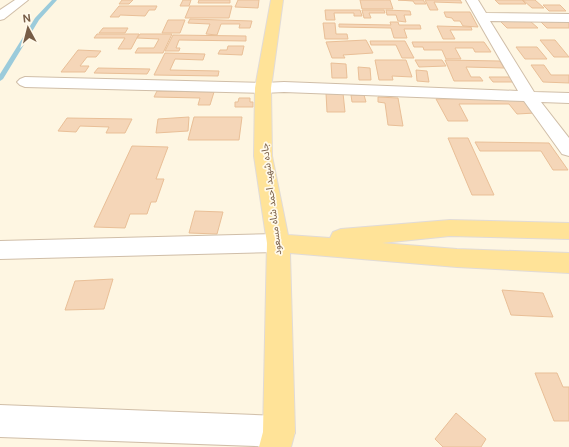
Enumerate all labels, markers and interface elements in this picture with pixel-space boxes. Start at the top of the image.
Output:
north arrow [8,8,48,48]
text: N [22,11,32,26]
street label: جاده شهيد احمد شاه مسعود [258,142,284,256]

